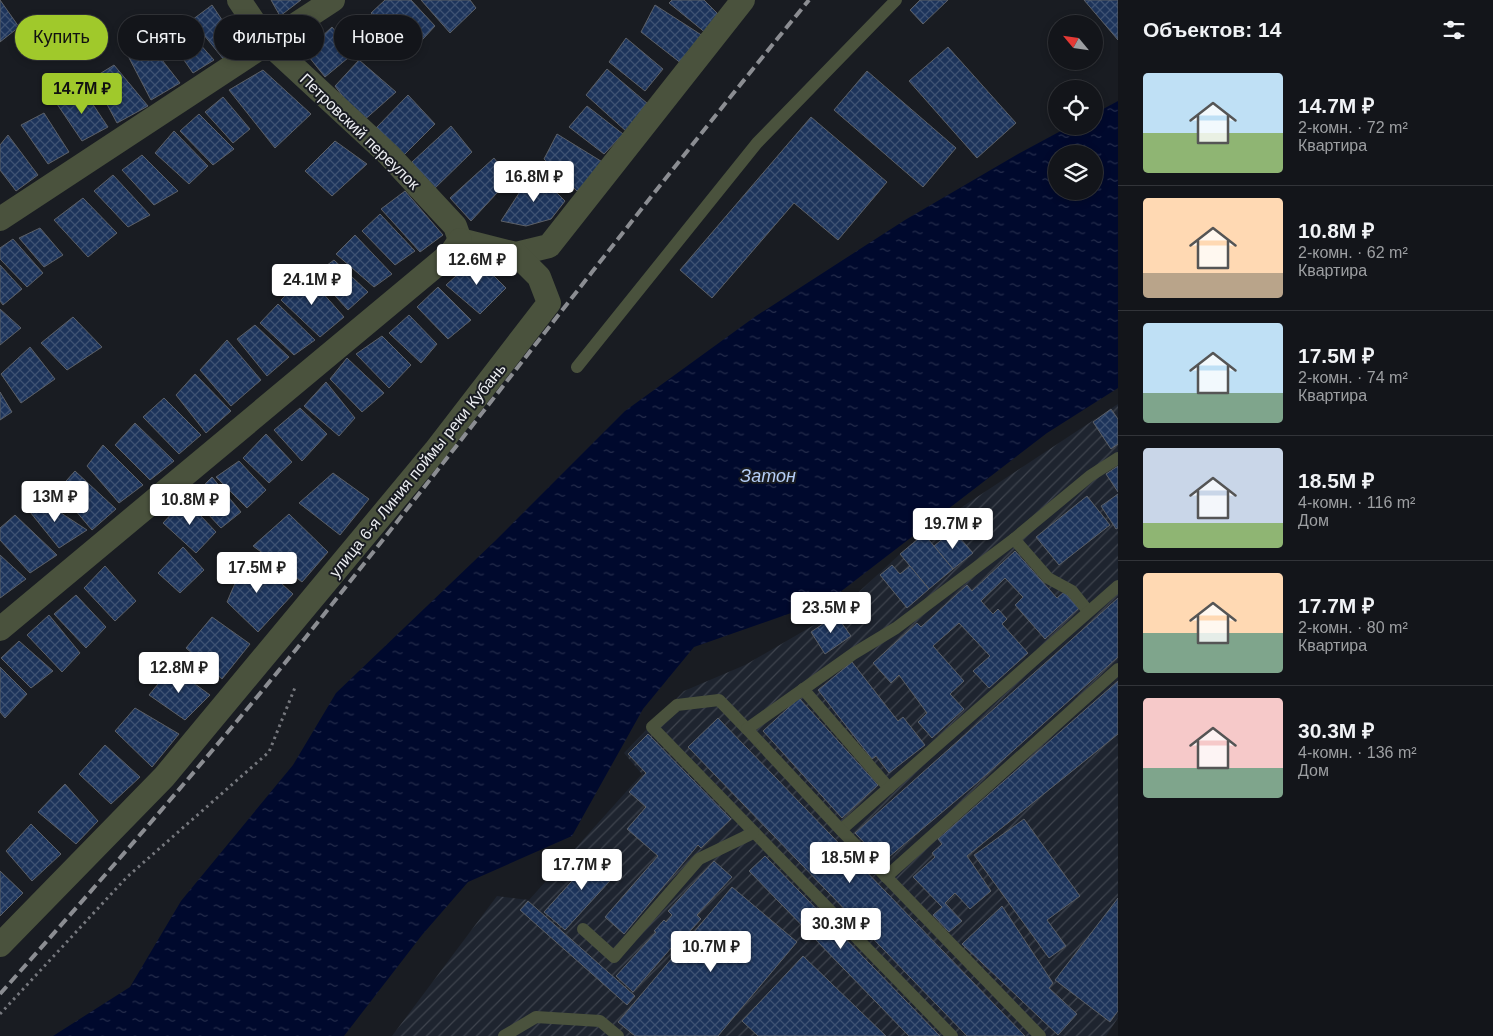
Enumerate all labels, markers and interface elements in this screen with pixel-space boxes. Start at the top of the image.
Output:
chip: Купить [15,15,108,60]
chip: Снять [118,15,204,60]
chip: Фильтры [214,15,324,60]
chip: Новое [334,15,422,60]
north arrow [1048,15,1102,70]
map controls [1048,15,1103,200]
icon: filters [1440,16,1468,44]
text: Объектов: 14 [1143,18,1281,41]
street label: Петровский переулок [297,70,423,193]
pin: 14.7M ₽ [36,72,128,115]
text: 14.7M ₽ [53,80,111,97]
button: locate [1048,80,1103,135]
icon: home [1183,93,1243,153]
text: 14.7M ₽ [1298,94,1374,117]
text: 2-комн. · 72 m² [1298,119,1408,136]
text: Квартира [1298,137,1367,154]
button: layers [1048,145,1103,200]
pin: 16.8M ₽ [488,160,580,203]
text: 16.8M ₽ [505,168,563,185]
icon: home [1183,218,1243,278]
text: 10.8M ₽ [1298,219,1374,242]
pin: 12.6M ₽ [431,244,523,286]
text: 2-комн. · 62 m² [1298,244,1408,261]
text: 12.6M ₽ [448,251,506,268]
text: Квартира [1298,262,1367,279]
pin: 24.1M ₽ [266,264,358,306]
text: 24.1M ₽ [283,271,341,288]
icon: home [1183,343,1243,403]
text: 17.5M ₽ [1298,344,1374,367]
street label: улица 6-я Линия поймы реки Кубань [326,360,509,581]
text: 2-комн. · 74 m² [1298,369,1408,386]
text: Квартира [1298,387,1367,404]
water label: Затон [740,466,796,486]
icon: home [1183,468,1243,528]
text: 18.5M ₽ [1298,469,1374,492]
pin: 13M ₽ [20,480,90,523]
pin: 10.8M ₽ [144,484,236,526]
text: 13M ₽ [33,488,77,505]
text: 10.8M ₽ [161,491,219,508]
text: 4-комн. · 116 m² [1298,494,1415,511]
pin: 19.7M ₽ [907,508,999,550]
text: Дом [1298,512,1329,529]
text: 19.7M ₽ [924,515,982,532]
pin: 17.5M ₽ [211,552,303,594]
text: 17.5M ₽ [228,559,286,576]
pin: 23.5M ₽ [785,592,877,634]
icon: home [1183,593,1243,653]
text: 17.7M ₽ [1298,594,1374,617]
text: 23.5M ₽ [802,599,860,616]
text: 2-комн. · 80 m² [1298,619,1408,636]
text: Квартира [1298,637,1367,654]
pin: 12.8M ₽ [133,652,225,694]
text: 12.8M ₽ [150,659,208,676]
icon: home [1183,718,1243,778]
text: 30.3M ₽ [1298,719,1374,742]
text: 4-комн. · 136 m² [1298,744,1417,761]
text: Дом [1298,762,1329,779]
pin: 18.5M ₽ [804,842,896,884]
pin: 17.7M ₽ [536,848,628,891]
text: 18.5M ₽ [821,849,879,866]
text: 17.7M ₽ [553,856,611,873]
pin: 30.3M ₽ [795,908,887,950]
text: 30.3M ₽ [812,915,870,932]
pin: 10.7M ₽ [665,930,757,973]
text: 10.7M ₽ [682,938,740,955]

